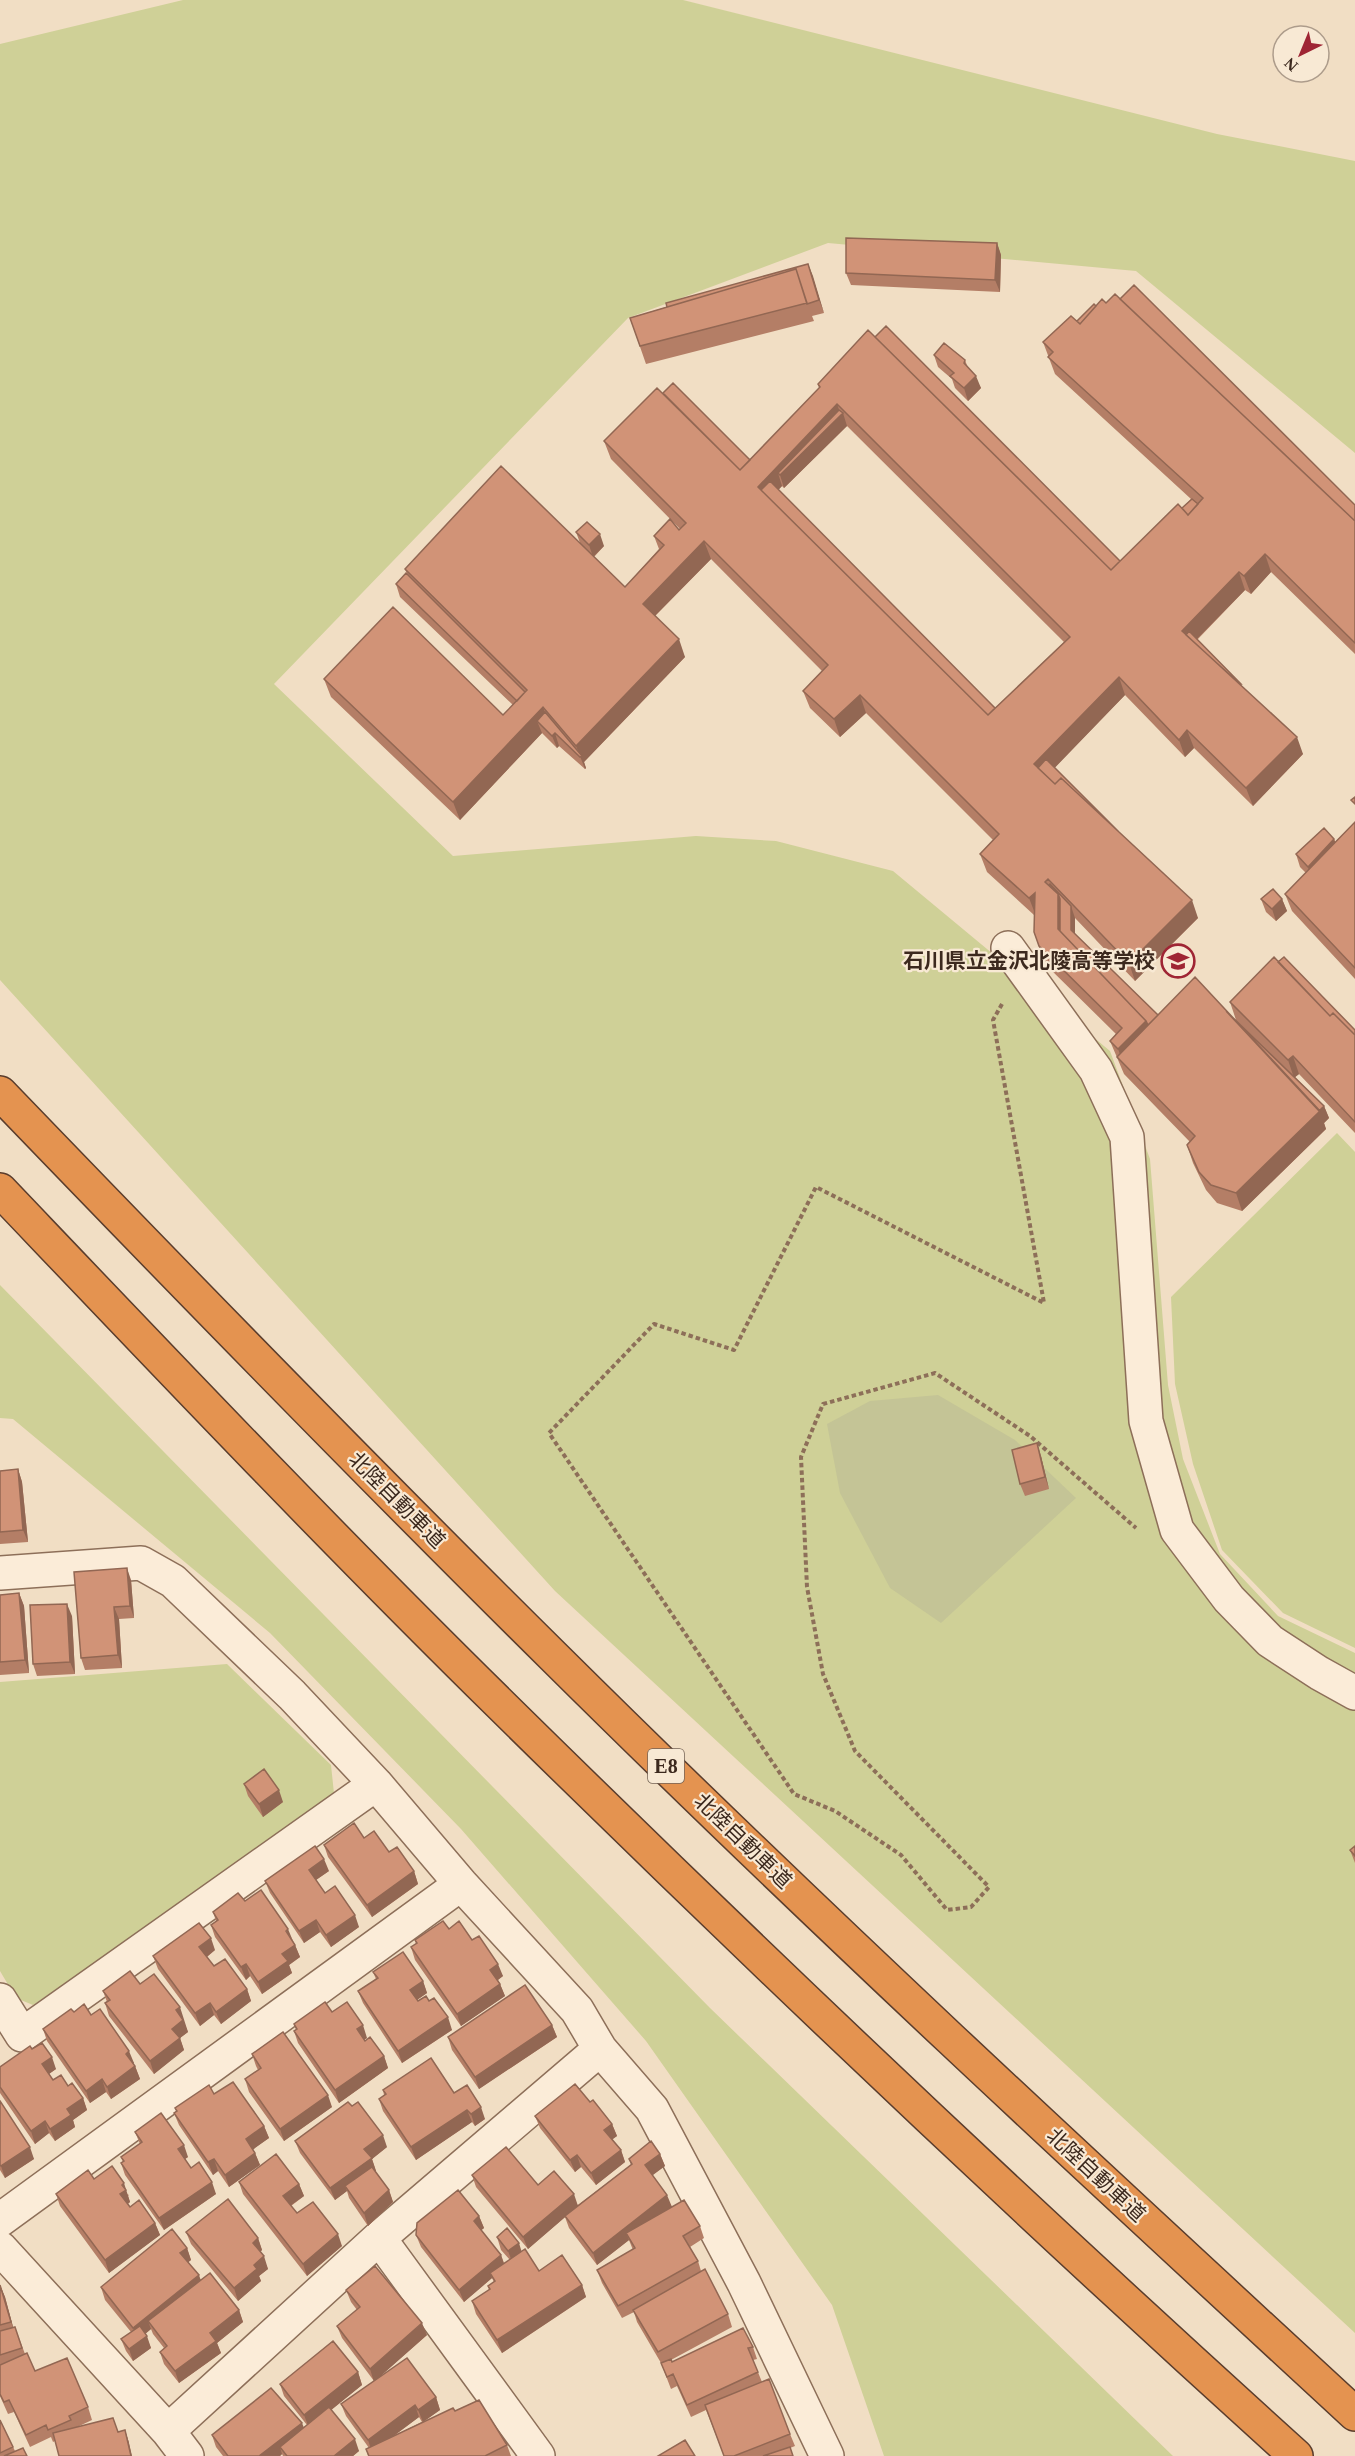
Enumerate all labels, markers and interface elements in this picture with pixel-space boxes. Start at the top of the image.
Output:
north arrow [1271,24,1331,84]
text: N [1281,54,1301,75]
school or university icon: 石川県立金沢北陵高等学校 [1160,943,1196,979]
place label: 石川県立金沢北陵高等学校 [903,949,1155,973]
street label: 北陸自動車道 [344,1447,450,1553]
road number: E8 [648,1749,684,1783]
street label: 北陸自動車道 [689,1789,797,1893]
street label: 北陸自動車道 [1042,2123,1150,2227]

